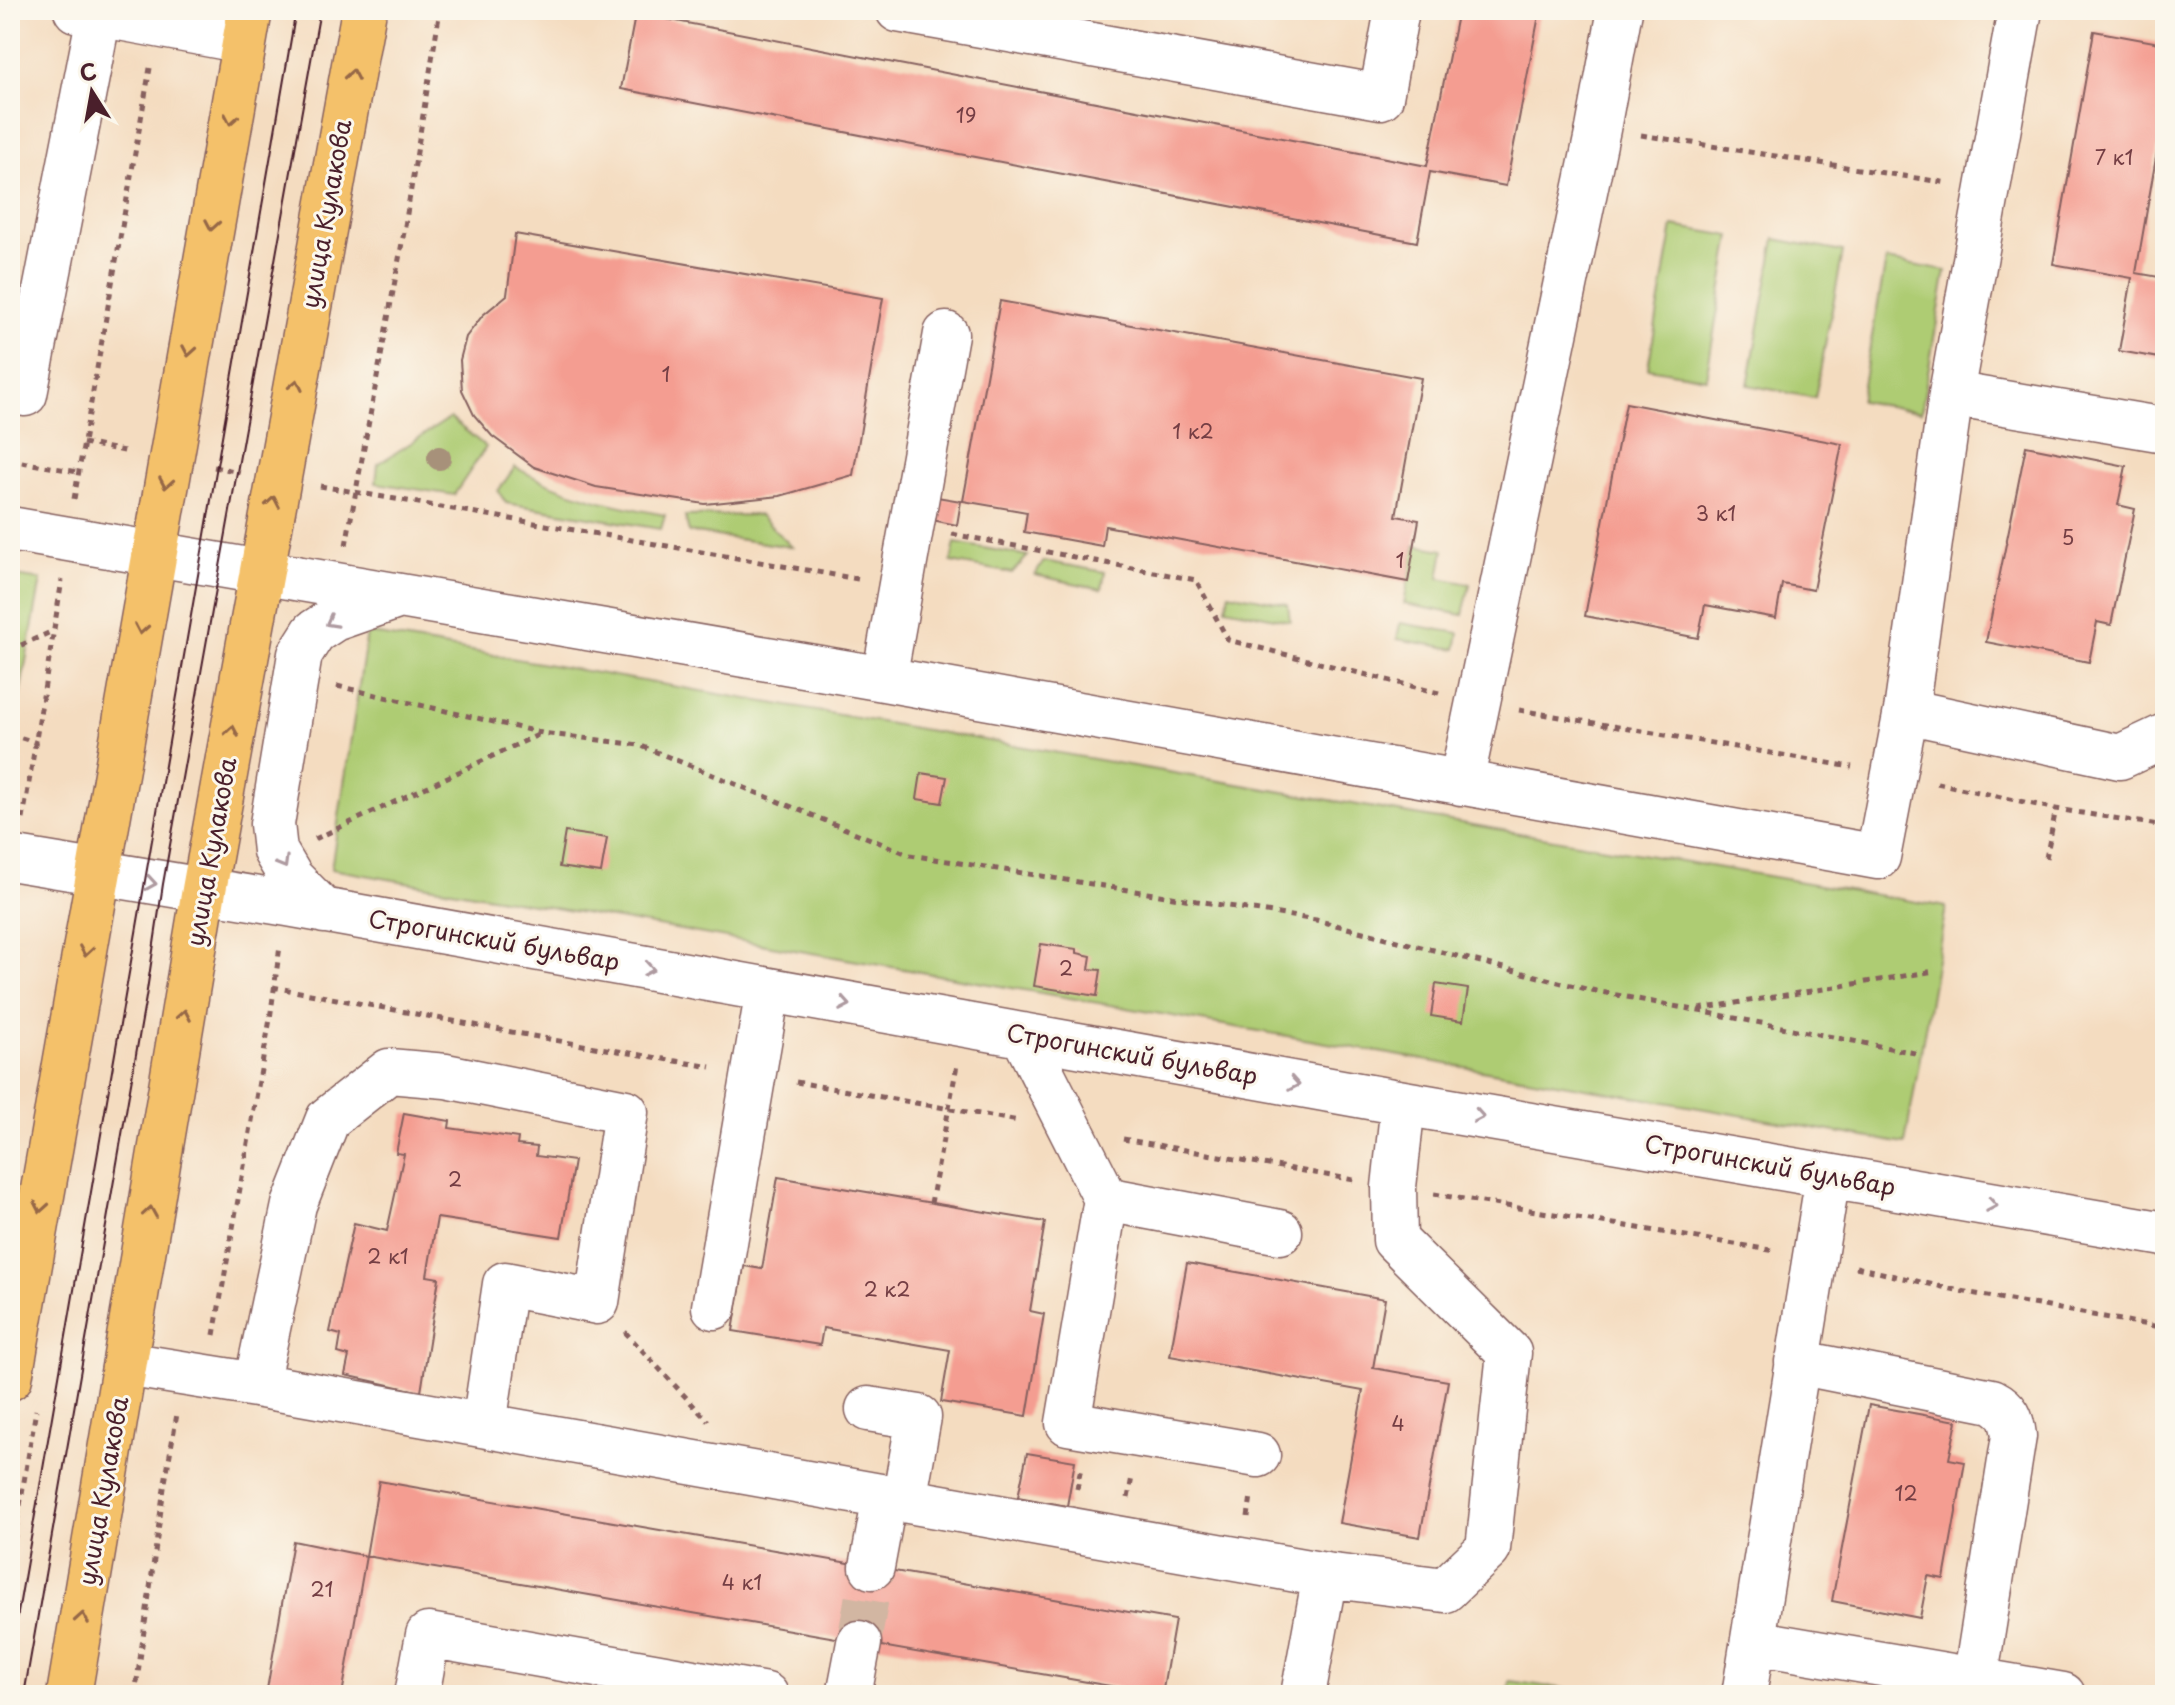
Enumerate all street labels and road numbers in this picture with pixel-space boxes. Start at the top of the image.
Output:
street label: улица Кулакова [291,116,359,311]
street label: улица Кулакова [176,754,244,949]
street label: Строгинский бульвар [366,899,623,979]
street label: Строгинский бульвар [1004,1013,1261,1093]
street label: Строгинский бульвар [1642,1124,1899,1204]
street label: улица Кулакова [68,1393,136,1588]

